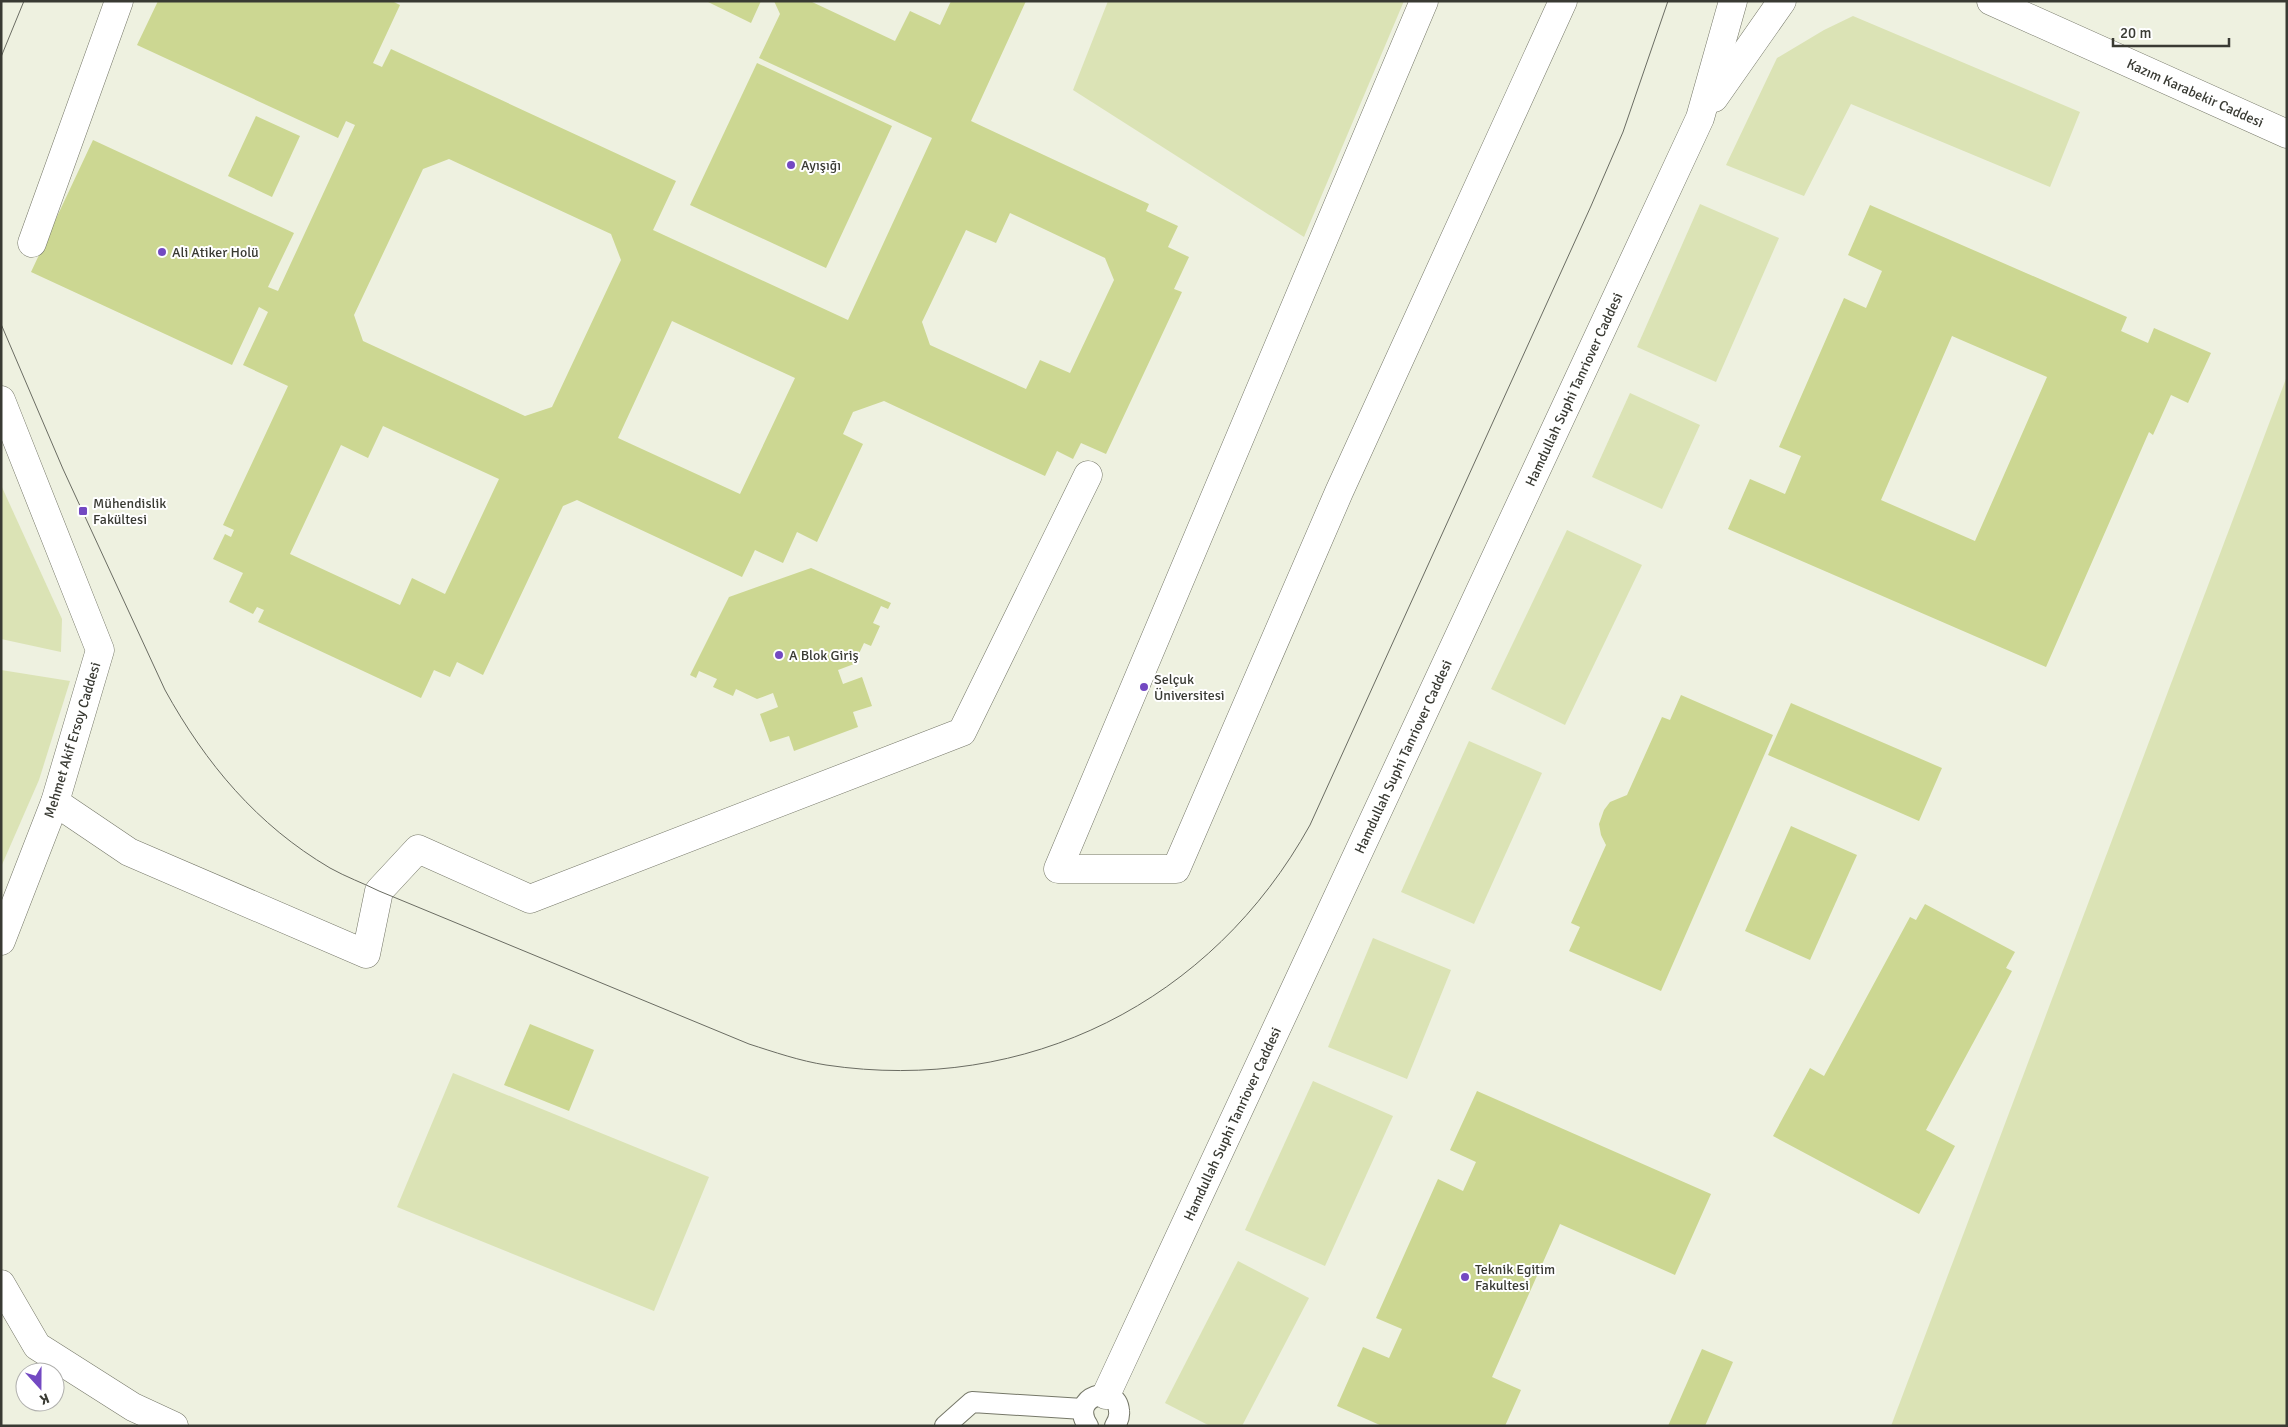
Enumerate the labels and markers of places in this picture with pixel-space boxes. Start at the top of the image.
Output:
place label: Ayışığı [801,157,841,174]
marker: Ayışığı [785,159,797,171]
place label: Ali Atiker Holü [172,244,259,261]
marker: Ali Atiker Holü [156,246,168,258]
place label: Mühendislik Fakültesi [93,495,166,528]
marker: Mühendislik Fakültesi [77,505,89,517]
place label: A Blok Giriş [789,647,859,664]
marker: A Blok Giriş [773,649,785,661]
place label: Selçuk Üniversitesi [1154,671,1225,704]
marker: Selçuk Üniversitesi [1138,681,1150,693]
place label: Teknik Egitim Fakultesi [1475,1261,1555,1294]
marker: Teknik Egitim Fakultesi [1459,1271,1471,1283]

